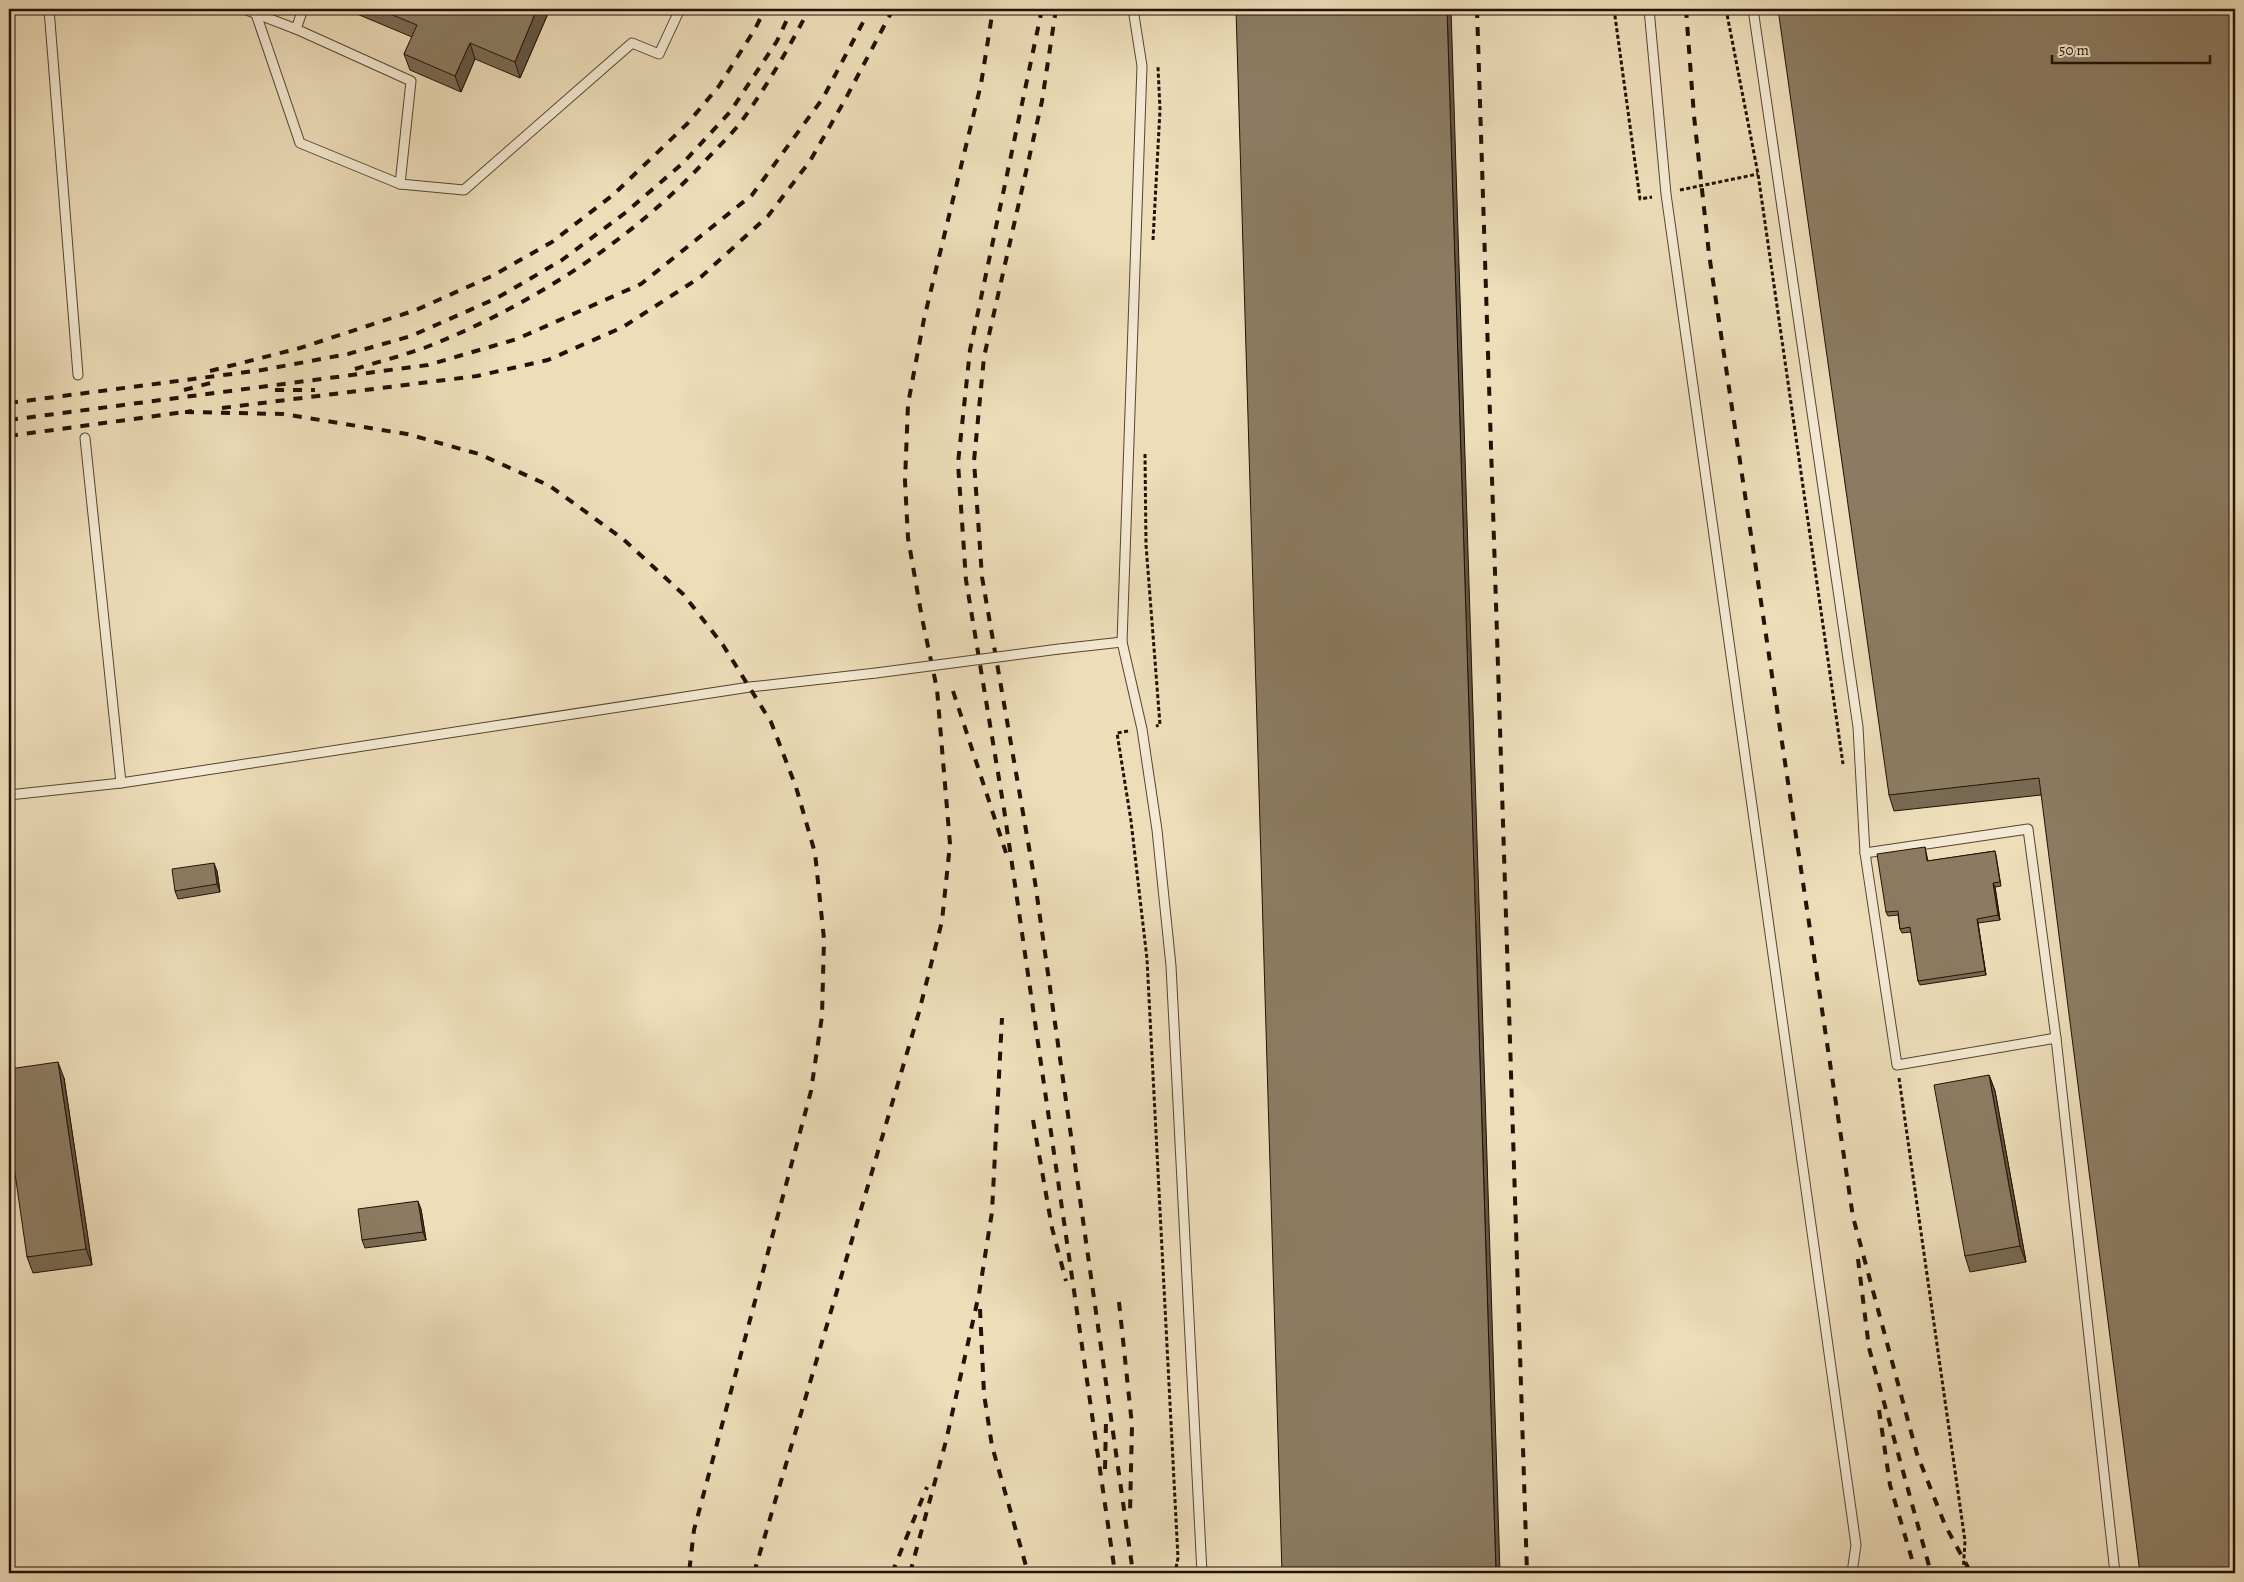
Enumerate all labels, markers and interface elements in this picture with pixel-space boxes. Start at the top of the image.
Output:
scale bar [2052,32,2209,64]
text: 50 m [2059,40,2089,60]

